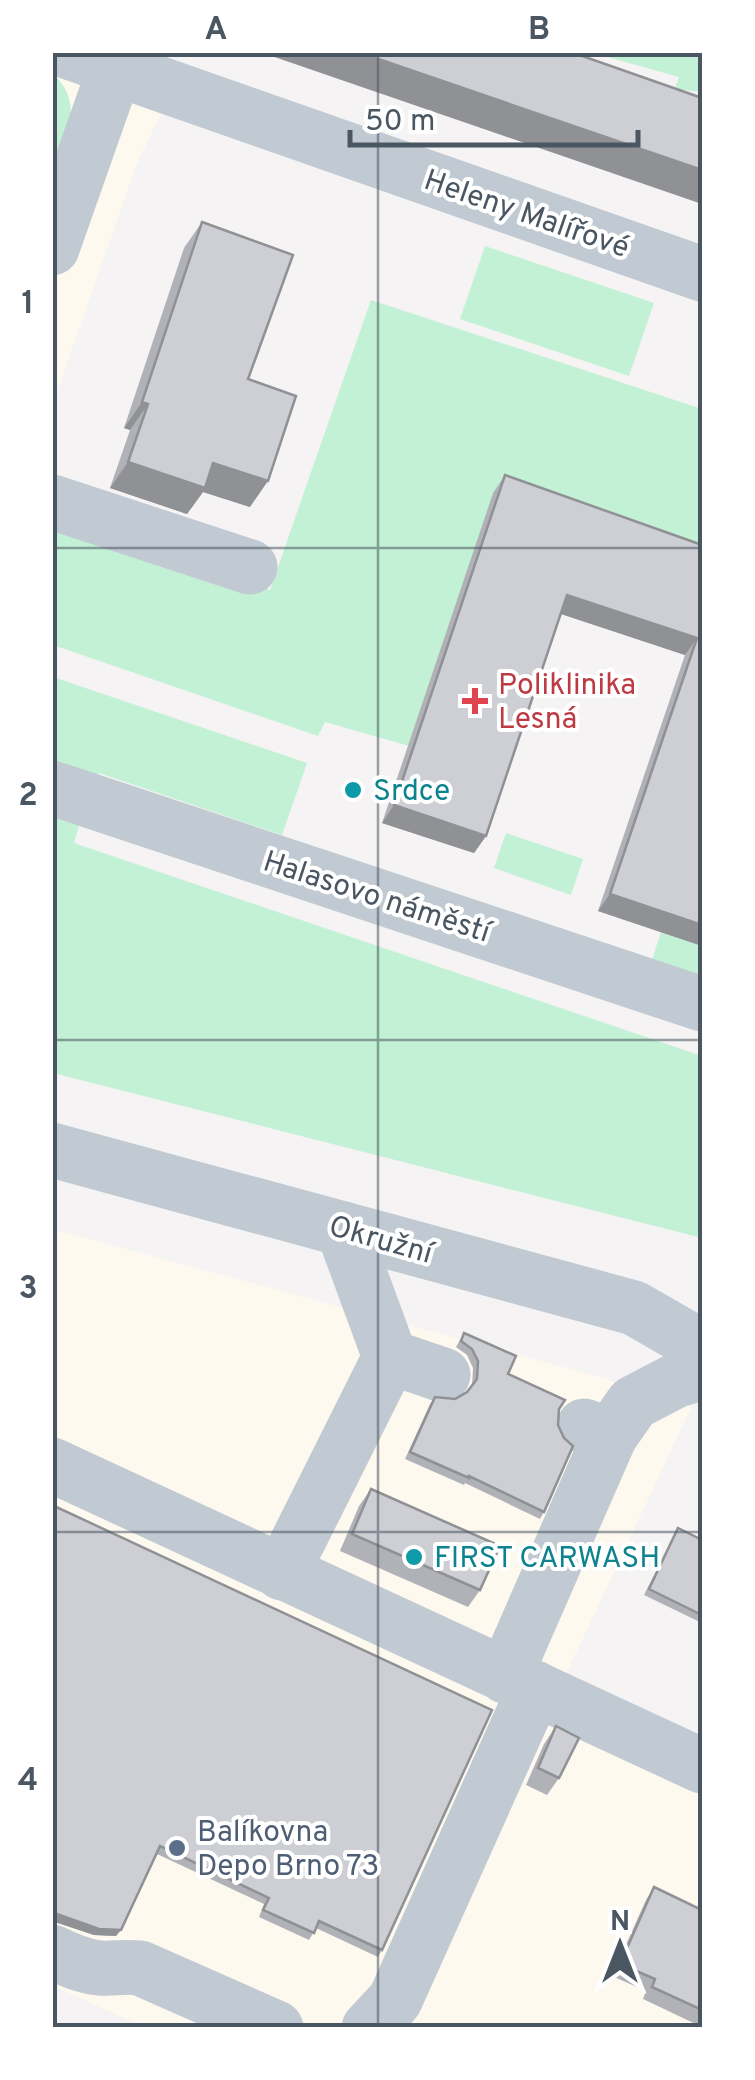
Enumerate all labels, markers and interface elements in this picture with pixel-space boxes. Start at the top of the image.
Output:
text: A [205,11,227,51]
text: B [528,11,550,51]
scale bar [350,85,638,147]
text: 50 m [365,104,435,141]
street label: Heleny Malířové [419,163,634,268]
text: 1 [22,285,34,325]
place label: Poliklinika Lesná [498,668,636,739]
marker: Poliklinika Lesná [462,688,488,714]
place label: Srdce [373,774,450,811]
text: 2 [18,777,38,817]
marker: Srdce [342,779,364,801]
street label: Halasovo náměstí [258,844,497,953]
street label: Okružní [324,1209,439,1274]
text: 3 [18,1270,38,1310]
place label: FIRST CARWASH [434,1541,660,1578]
marker: FIRST CARWASH [403,1546,425,1568]
text: 4 [18,1762,38,1802]
place label: Balíkovna Depo Brno 73 [197,1815,379,1886]
marker: Balíkovna Depo Brno 73 [166,1837,188,1859]
north arrow [570,1895,670,1995]
text: N [610,1905,630,1941]

